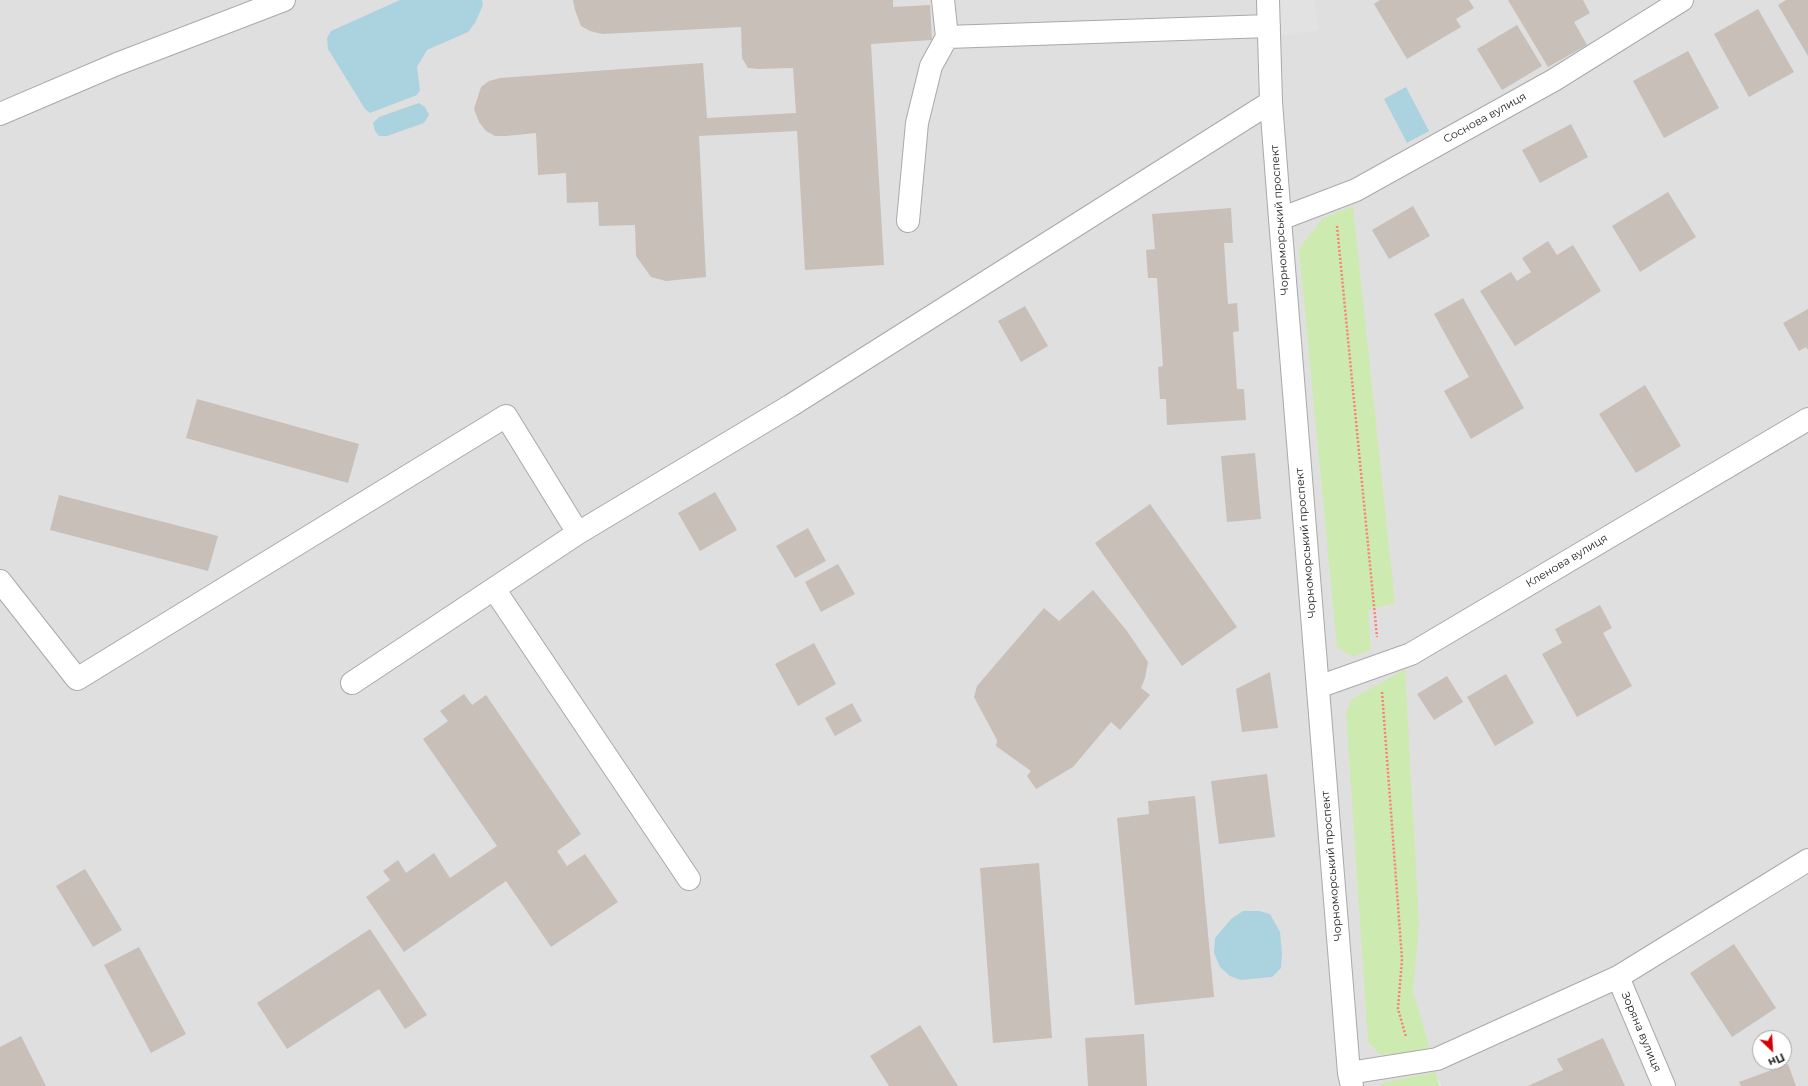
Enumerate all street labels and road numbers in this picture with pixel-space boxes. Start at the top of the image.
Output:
street label: Соснова вулиця [1441,90,1529,146]
street label: Чорноморський проспект [1268,144,1292,296]
street label: Чорноморський проспект [1293,467,1319,619]
street label: Кленова вулиця [1524,531,1610,591]
street label: Чорноморський проспект [1319,790,1345,942]
street label: Зоряна вулиця [1618,990,1664,1074]

